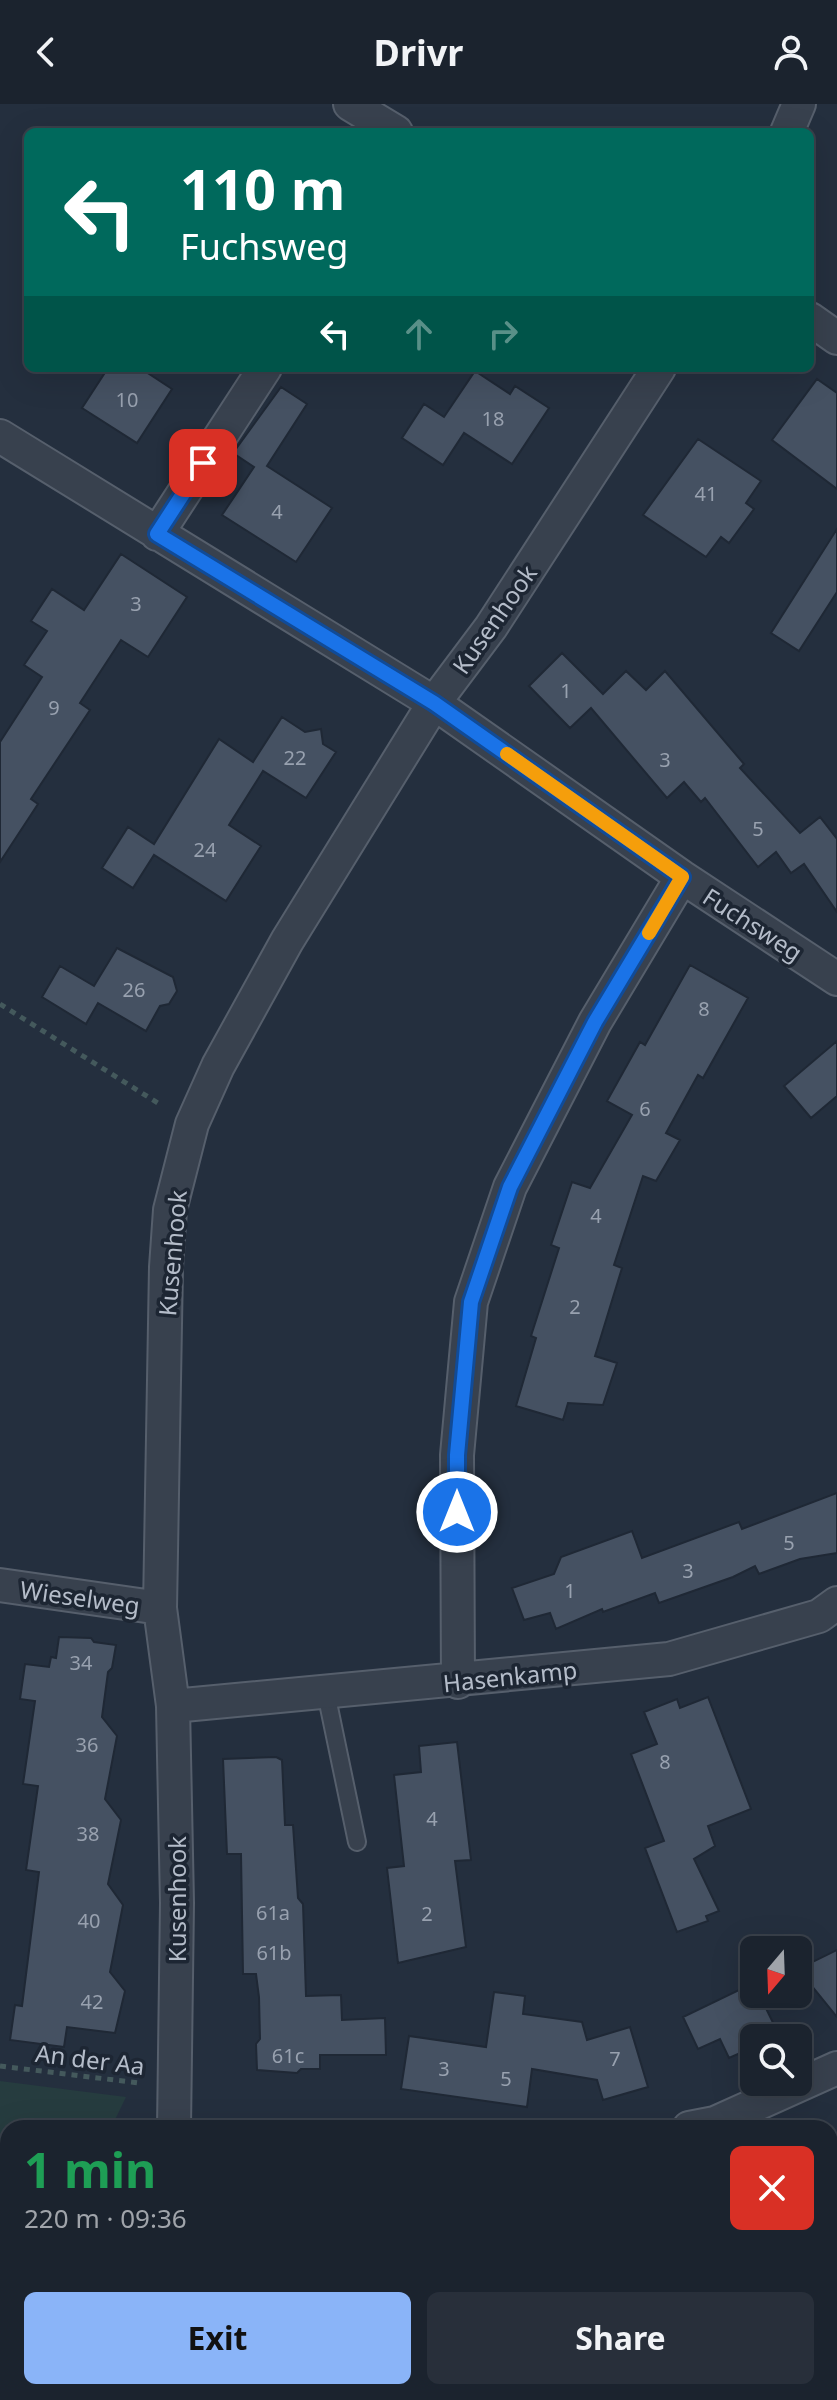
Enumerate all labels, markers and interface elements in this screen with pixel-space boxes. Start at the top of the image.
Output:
text: Drivr [374,28,463,77]
icon: back [24,30,68,74]
icon: person [769,30,813,74]
text: 110 m [180,150,345,226]
icon: left [48,160,152,264]
text: Fuchsweg [180,222,348,271]
icon: left [313,312,357,356]
icon: ahead [397,312,441,356]
icon: right [481,312,525,356]
house number: 10 [116,386,138,413]
house number: 18 [482,405,504,432]
pin [169,429,237,497]
icon: arrive [181,441,225,485]
house number: 41 [695,480,717,507]
house number: 4 [271,498,283,525]
street label: Kusenhook [444,558,544,680]
house number: 3 [130,590,142,617]
house number: 1 [560,677,572,704]
house number: 9 [48,694,60,721]
house number: 22 [284,744,306,771]
house number: 3 [659,746,671,773]
house number: 5 [752,815,764,842]
house number: 24 [194,836,217,863]
street label: Fuchsweg [697,880,809,968]
house number: 26 [123,976,145,1003]
house number: 8 [698,995,710,1022]
house number: 6 [639,1095,651,1122]
street label: Kusenhook [150,1189,194,1317]
house number: 4 [590,1202,602,1229]
house number: 2 [569,1293,581,1320]
position arrow [415,1470,499,1554]
house number: 5 [783,1529,795,1556]
house number: 3 [682,1557,694,1584]
street label: Wieselweg [18,1572,142,1622]
house number: 1 [564,1577,576,1604]
house number: 34 [70,1649,93,1676]
street label: Hasenkamp [441,1653,579,1699]
house number: 36 [76,1731,98,1758]
house number: 8 [659,1748,671,1775]
house number: 4 [426,1805,438,1832]
house number: 38 [77,1820,99,1847]
street label: Kusenhook [160,1836,193,1962]
house number: 61a [256,1899,290,1926]
house number: 2 [421,1900,433,1927]
house number: 40 [78,1907,100,1934]
north arrow [740,1936,812,2008]
map controls [740,1936,812,2096]
house number: 61b [256,1939,292,1966]
house number: 42 [81,1988,103,2015]
button: search [740,2024,812,2096]
street label: An der Aa [34,2036,146,2082]
house number: 61c [272,2042,304,2069]
house number: 7 [609,2045,621,2072]
house number: 3 [438,2055,450,2082]
house number: 5 [500,2065,512,2092]
text: 1 min [24,2137,156,2202]
button: close [730,2146,814,2230]
text: 220 m · 09:36 [24,2200,187,2236]
button: Exit [24,2292,411,2384]
button: Share [427,2292,814,2384]

